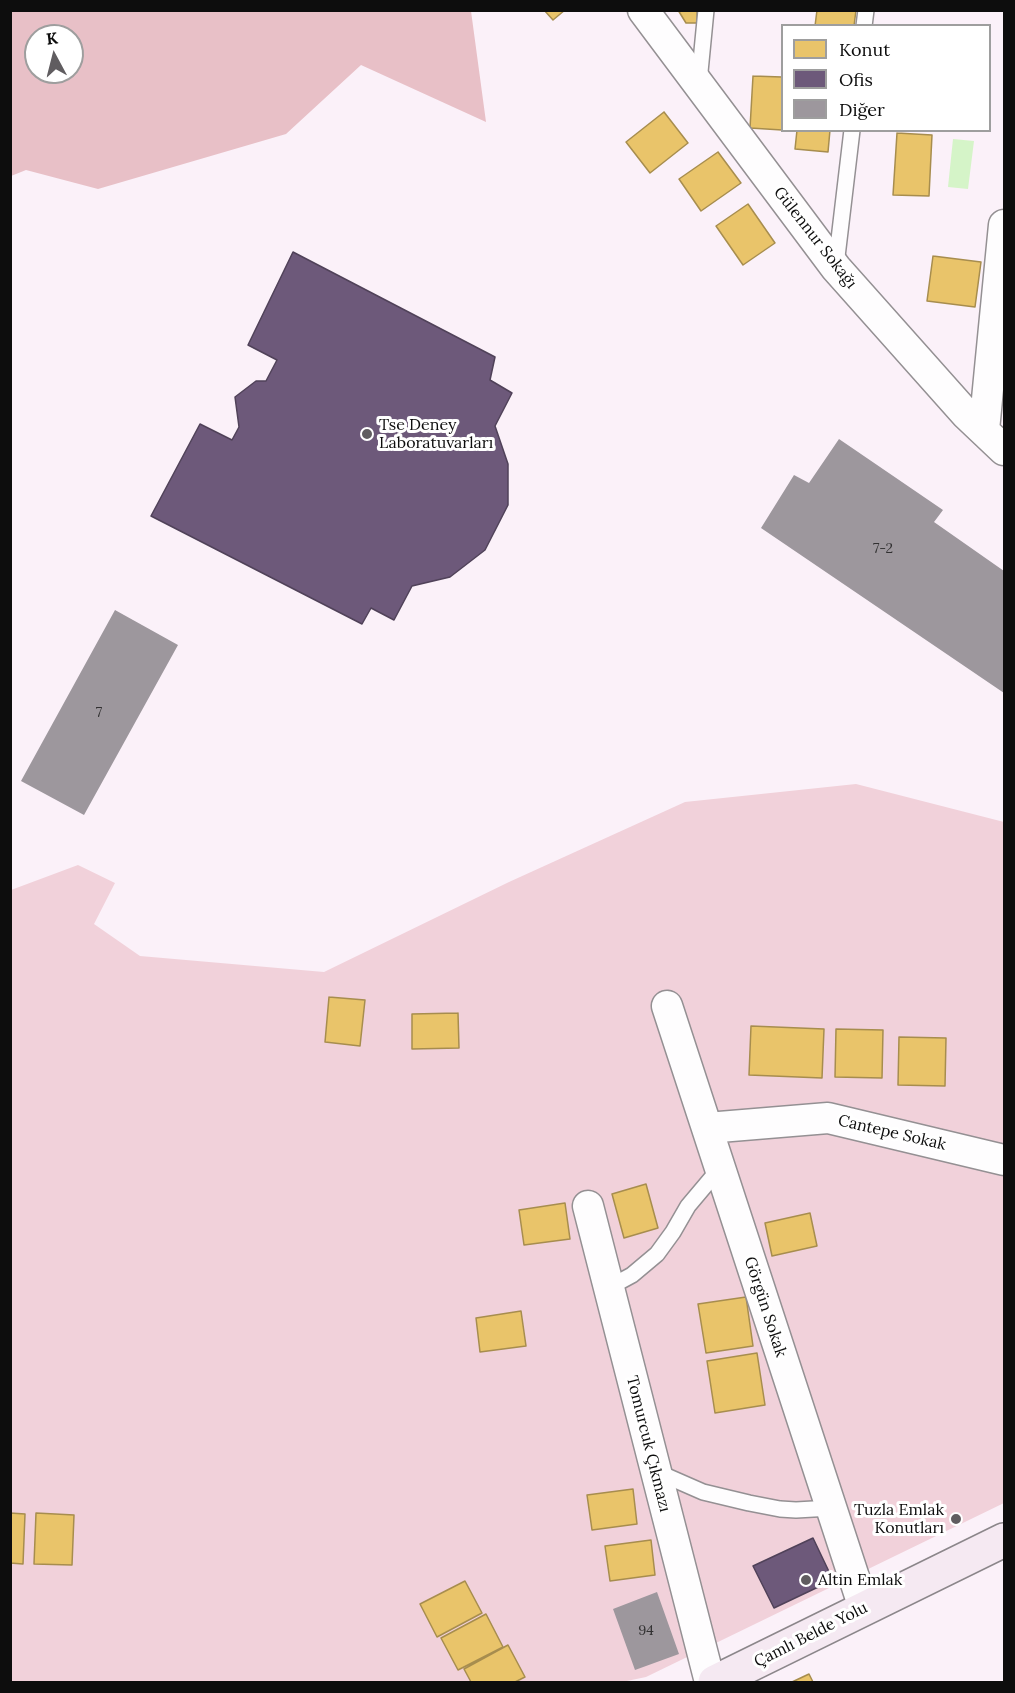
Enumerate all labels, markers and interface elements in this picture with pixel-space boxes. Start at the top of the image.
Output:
north arrow [24,24,84,84]
legend [781,24,991,132]
text: K [45,27,59,49]
text: Konut [839,38,890,61]
text: Ofis [839,68,873,91]
text: Diğer [839,98,885,121]
street label: Gülennur Sokağı [769,183,861,293]
place label: Tse Deney Laboratuvarları [379,415,493,453]
marker: Tse Deney Laboratuvarları [360,427,374,441]
house number: 7-2 [873,541,893,557]
house number: 7 [96,705,102,721]
street label: Cantepe Sokak [836,1111,948,1155]
street label: Görgün Sokak [740,1254,790,1360]
street label: Tomurcuk Çıkmazı [622,1374,674,1514]
place label: Tuzla Emlak Konutları [854,1500,944,1538]
marker: Tuzla Emlak Konutları [949,1512,963,1526]
place label: Altin Emlak [818,1570,902,1590]
marker: Altin Emlak [799,1573,813,1587]
street label: Çamlı Belde Yolu [751,1598,871,1672]
house number: 94 [638,1623,654,1639]

